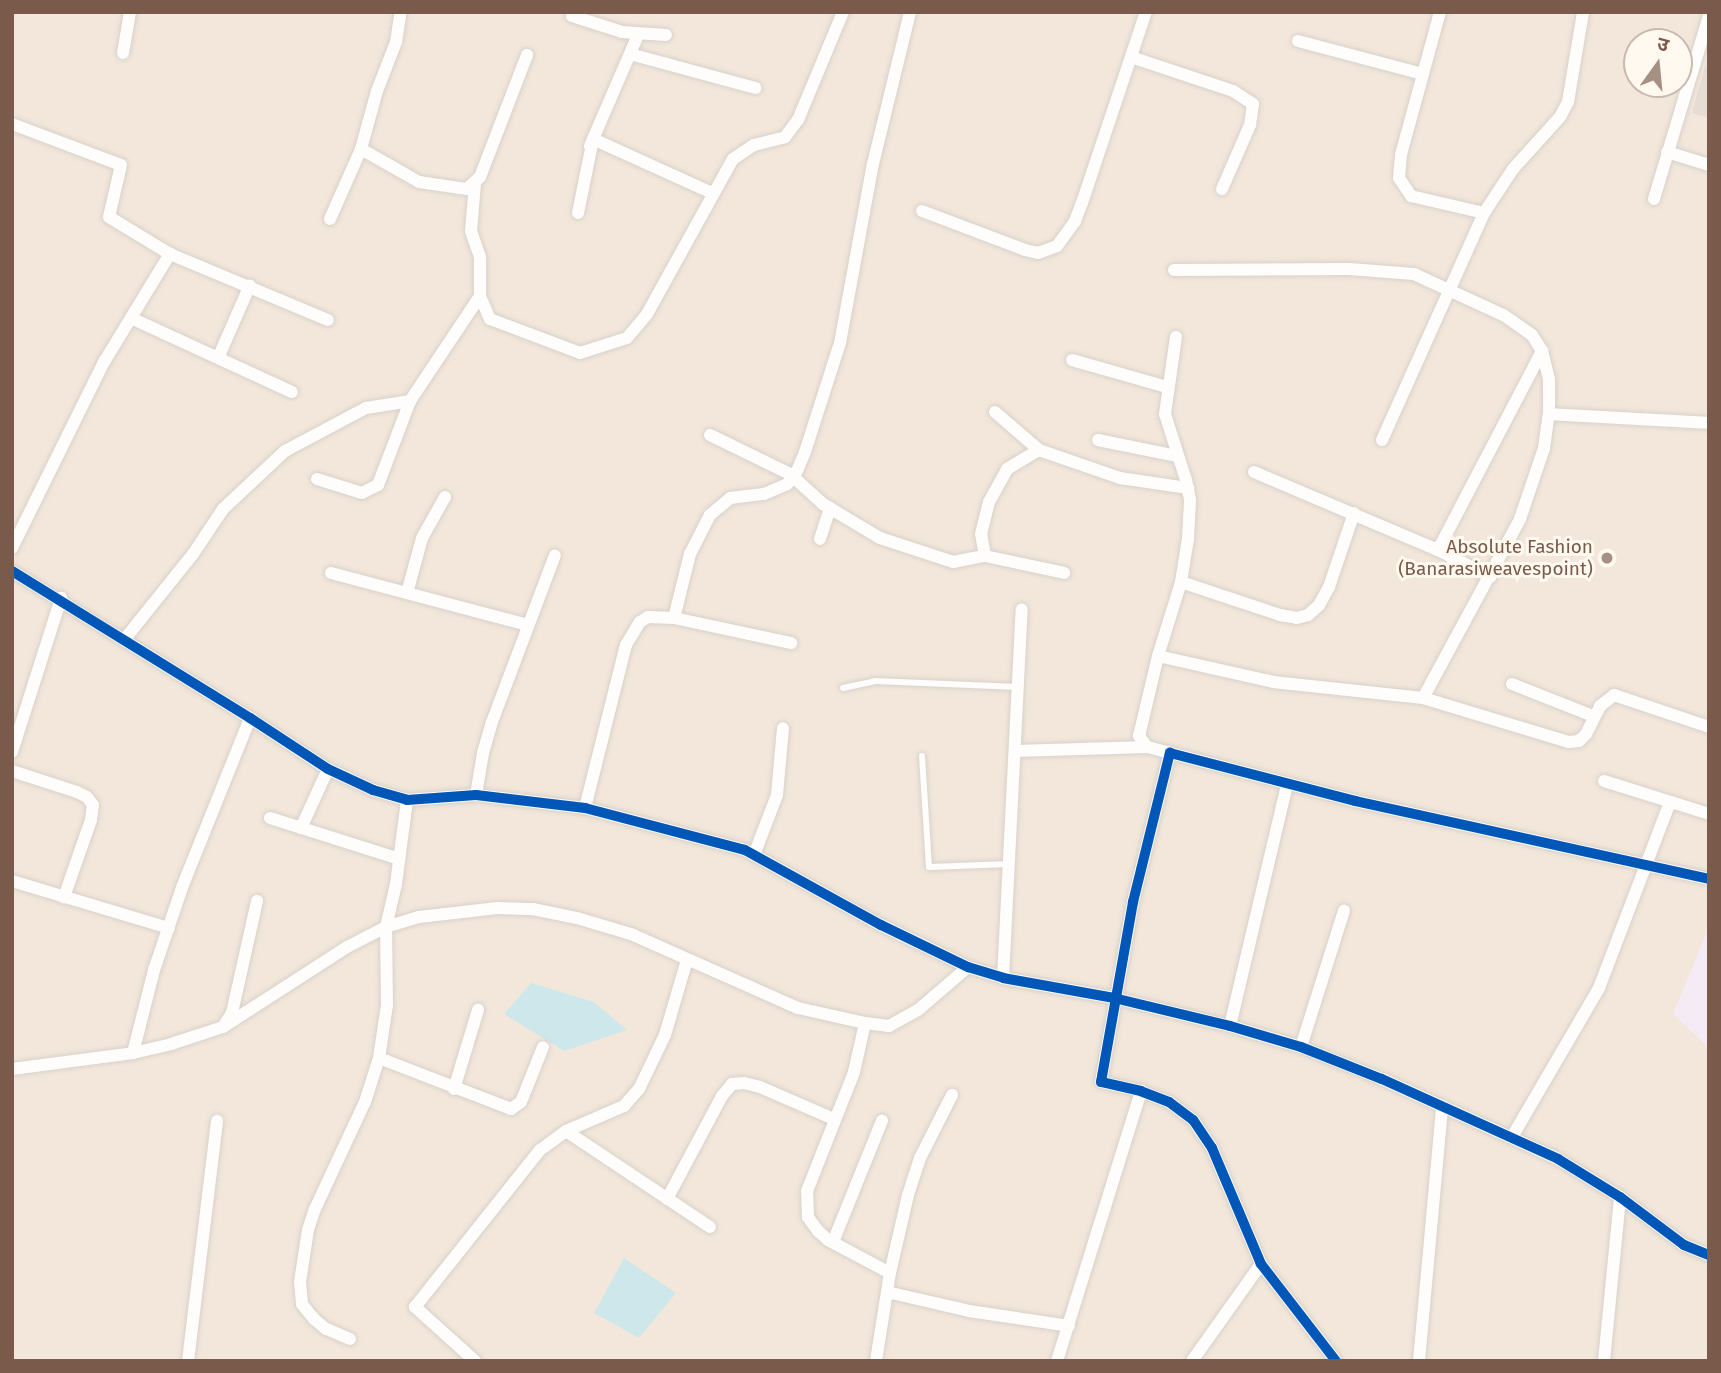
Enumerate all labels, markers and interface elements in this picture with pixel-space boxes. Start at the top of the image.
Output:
north arrow [1623,28,1693,98]
text: उ [1655,32,1671,57]
place label: Absolute Fashion (Banarasiweavespoint) [1398,536,1593,580]
marker: Absolute Fashion (Banarasiweavespoint) [1599,550,1615,566]

